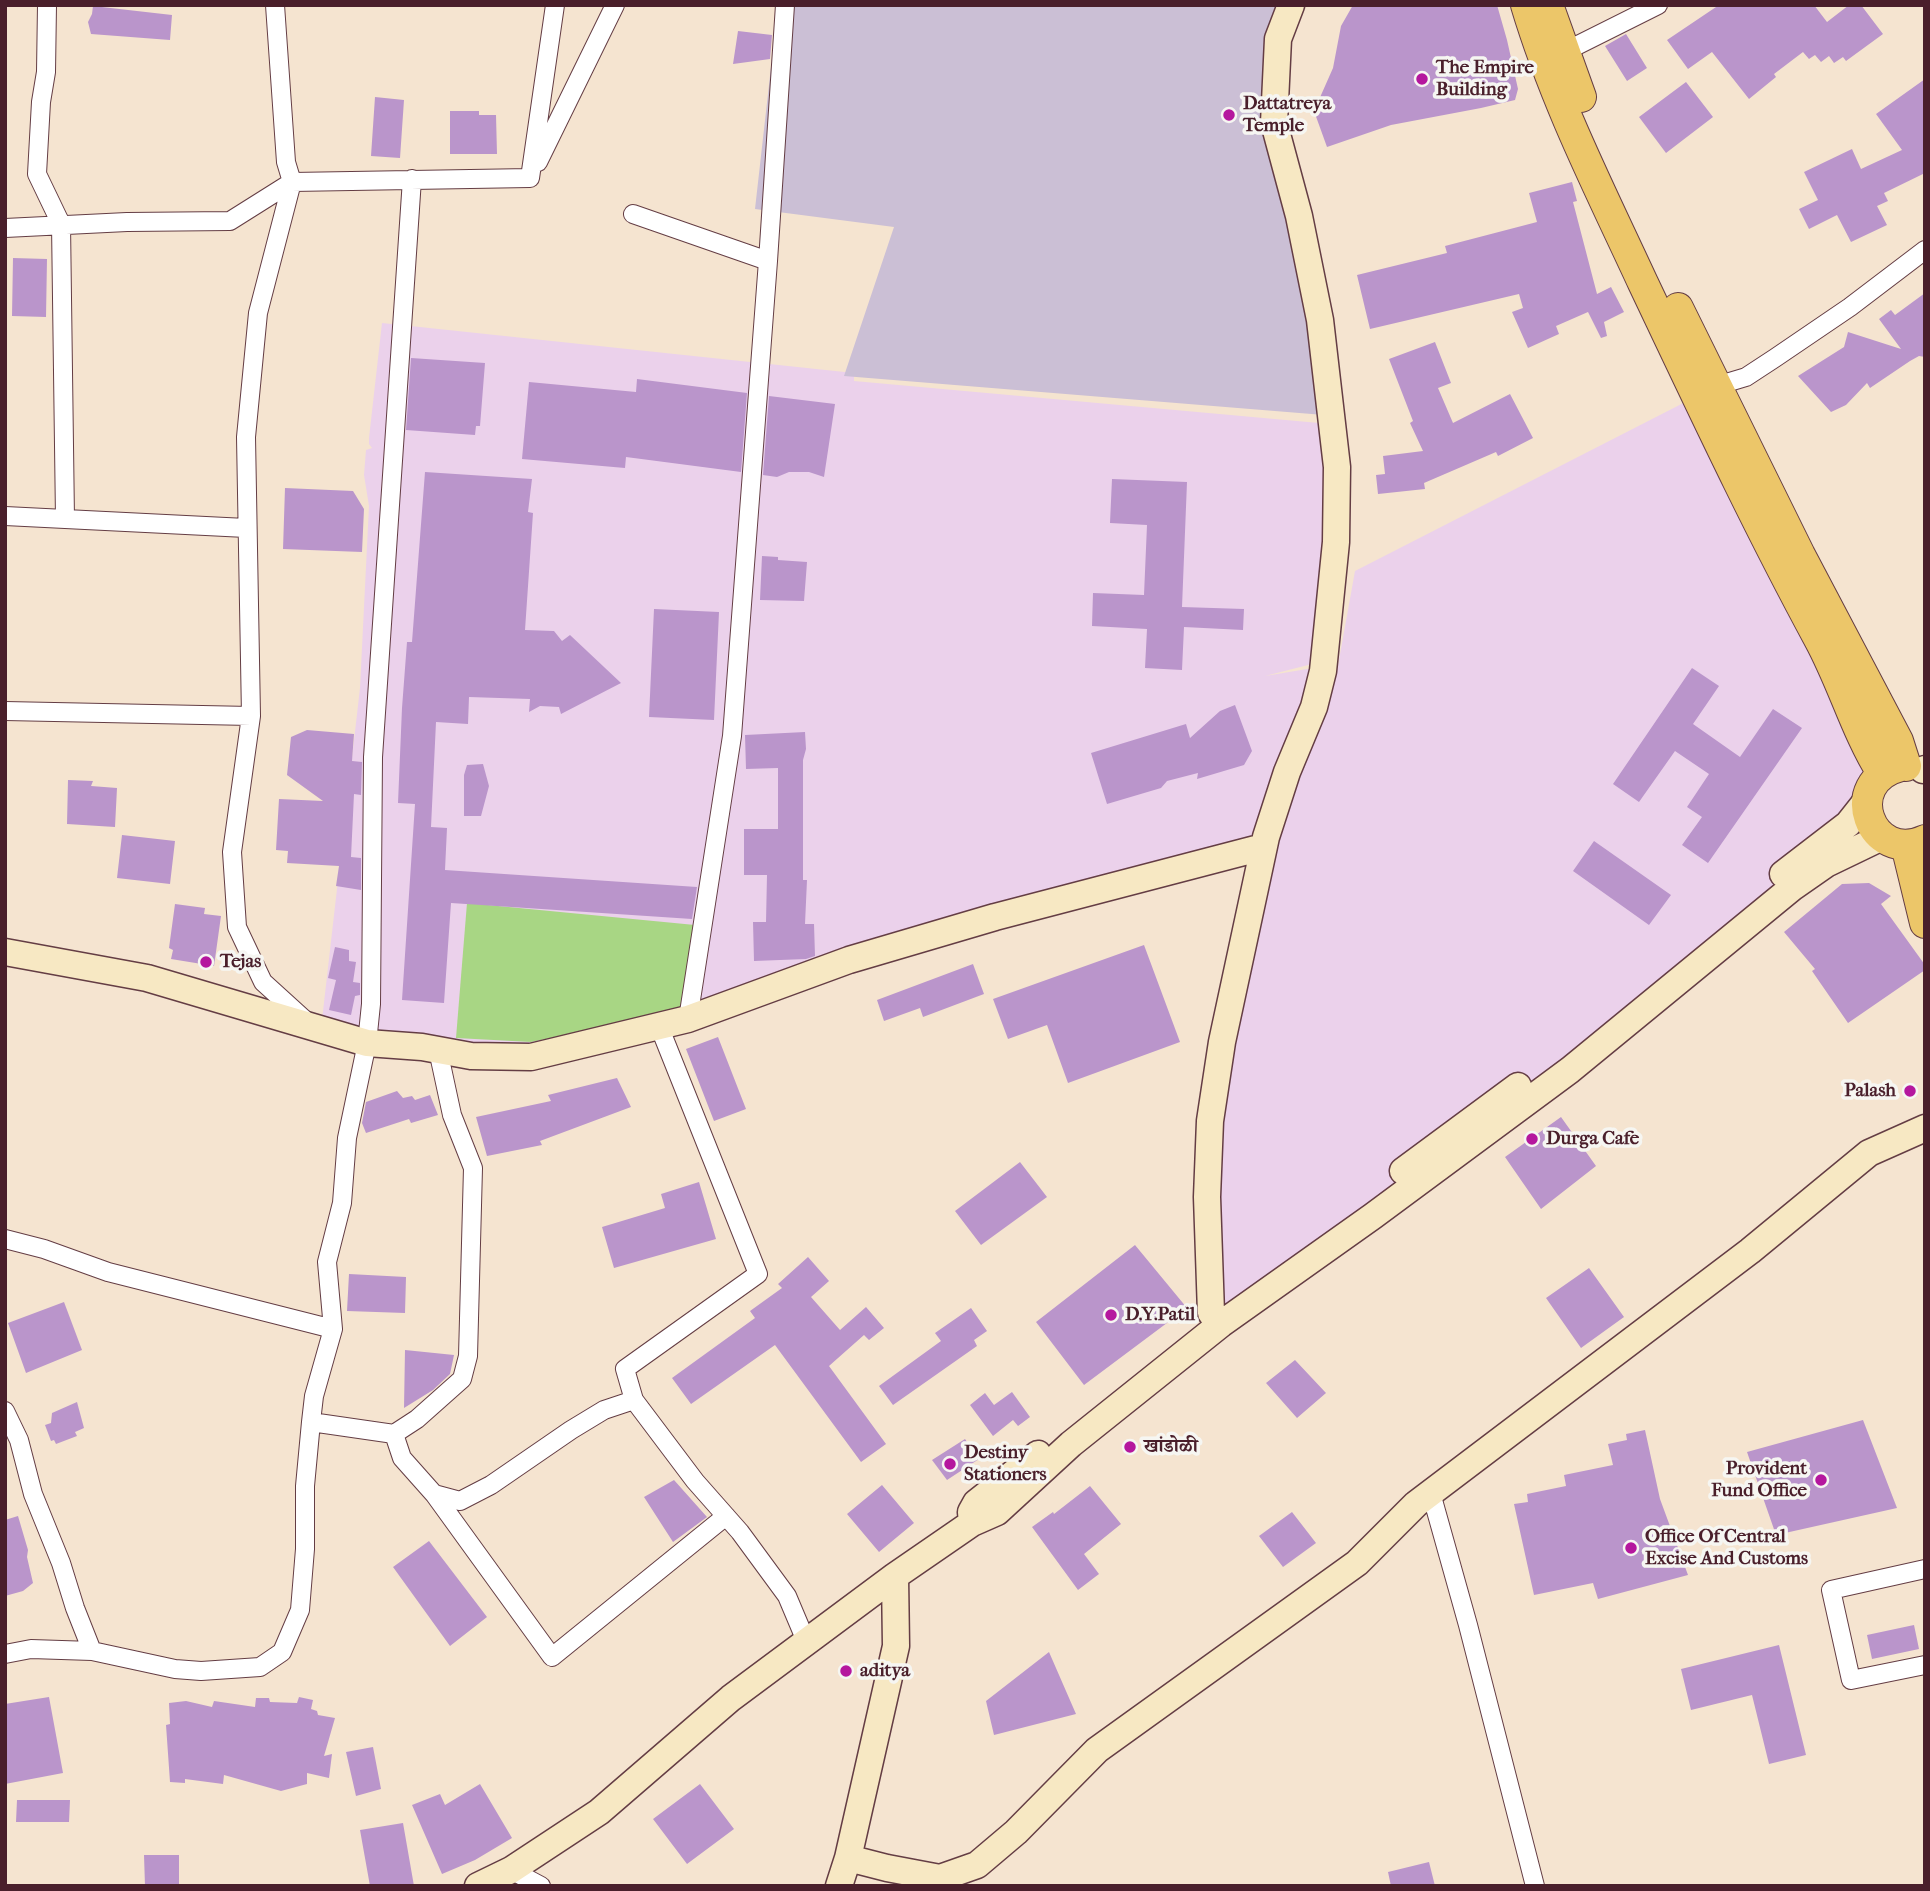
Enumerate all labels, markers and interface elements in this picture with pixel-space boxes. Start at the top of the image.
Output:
place label: The Empire Building [1436,57,1534,101]
marker: The Empire Building [1414,71,1430,87]
place label: Dattatreya Temple [1243,93,1331,137]
marker: Dattatreya Temple [1221,107,1237,123]
place label: Tejas [220,951,261,973]
marker: Tejas [198,954,214,970]
place label: Palash [1844,1080,1896,1102]
marker: Palash [1902,1083,1918,1099]
place label: Durga Cafe [1546,1128,1639,1150]
marker: Durga Cafe [1524,1131,1540,1147]
place label: D.Y.Patil [1125,1304,1195,1326]
marker: D.Y.Patil [1103,1307,1119,1323]
place label: खांडोळी [1144,1436,1198,1458]
marker: खांडोळी [1122,1439,1138,1455]
place label: Destiny Stationers [964,1442,1047,1486]
marker: Destiny Stationers [942,1456,958,1472]
place label: Provident Fund Office [1711,1458,1807,1502]
marker: Provident Fund Office [1813,1472,1829,1488]
place label: Office Of Central Excise And Customs [1645,1526,1808,1570]
marker: Office Of Central Excise And Customs [1623,1540,1639,1556]
place label: aditya [860,1660,910,1682]
marker: aditya [838,1663,854,1679]

